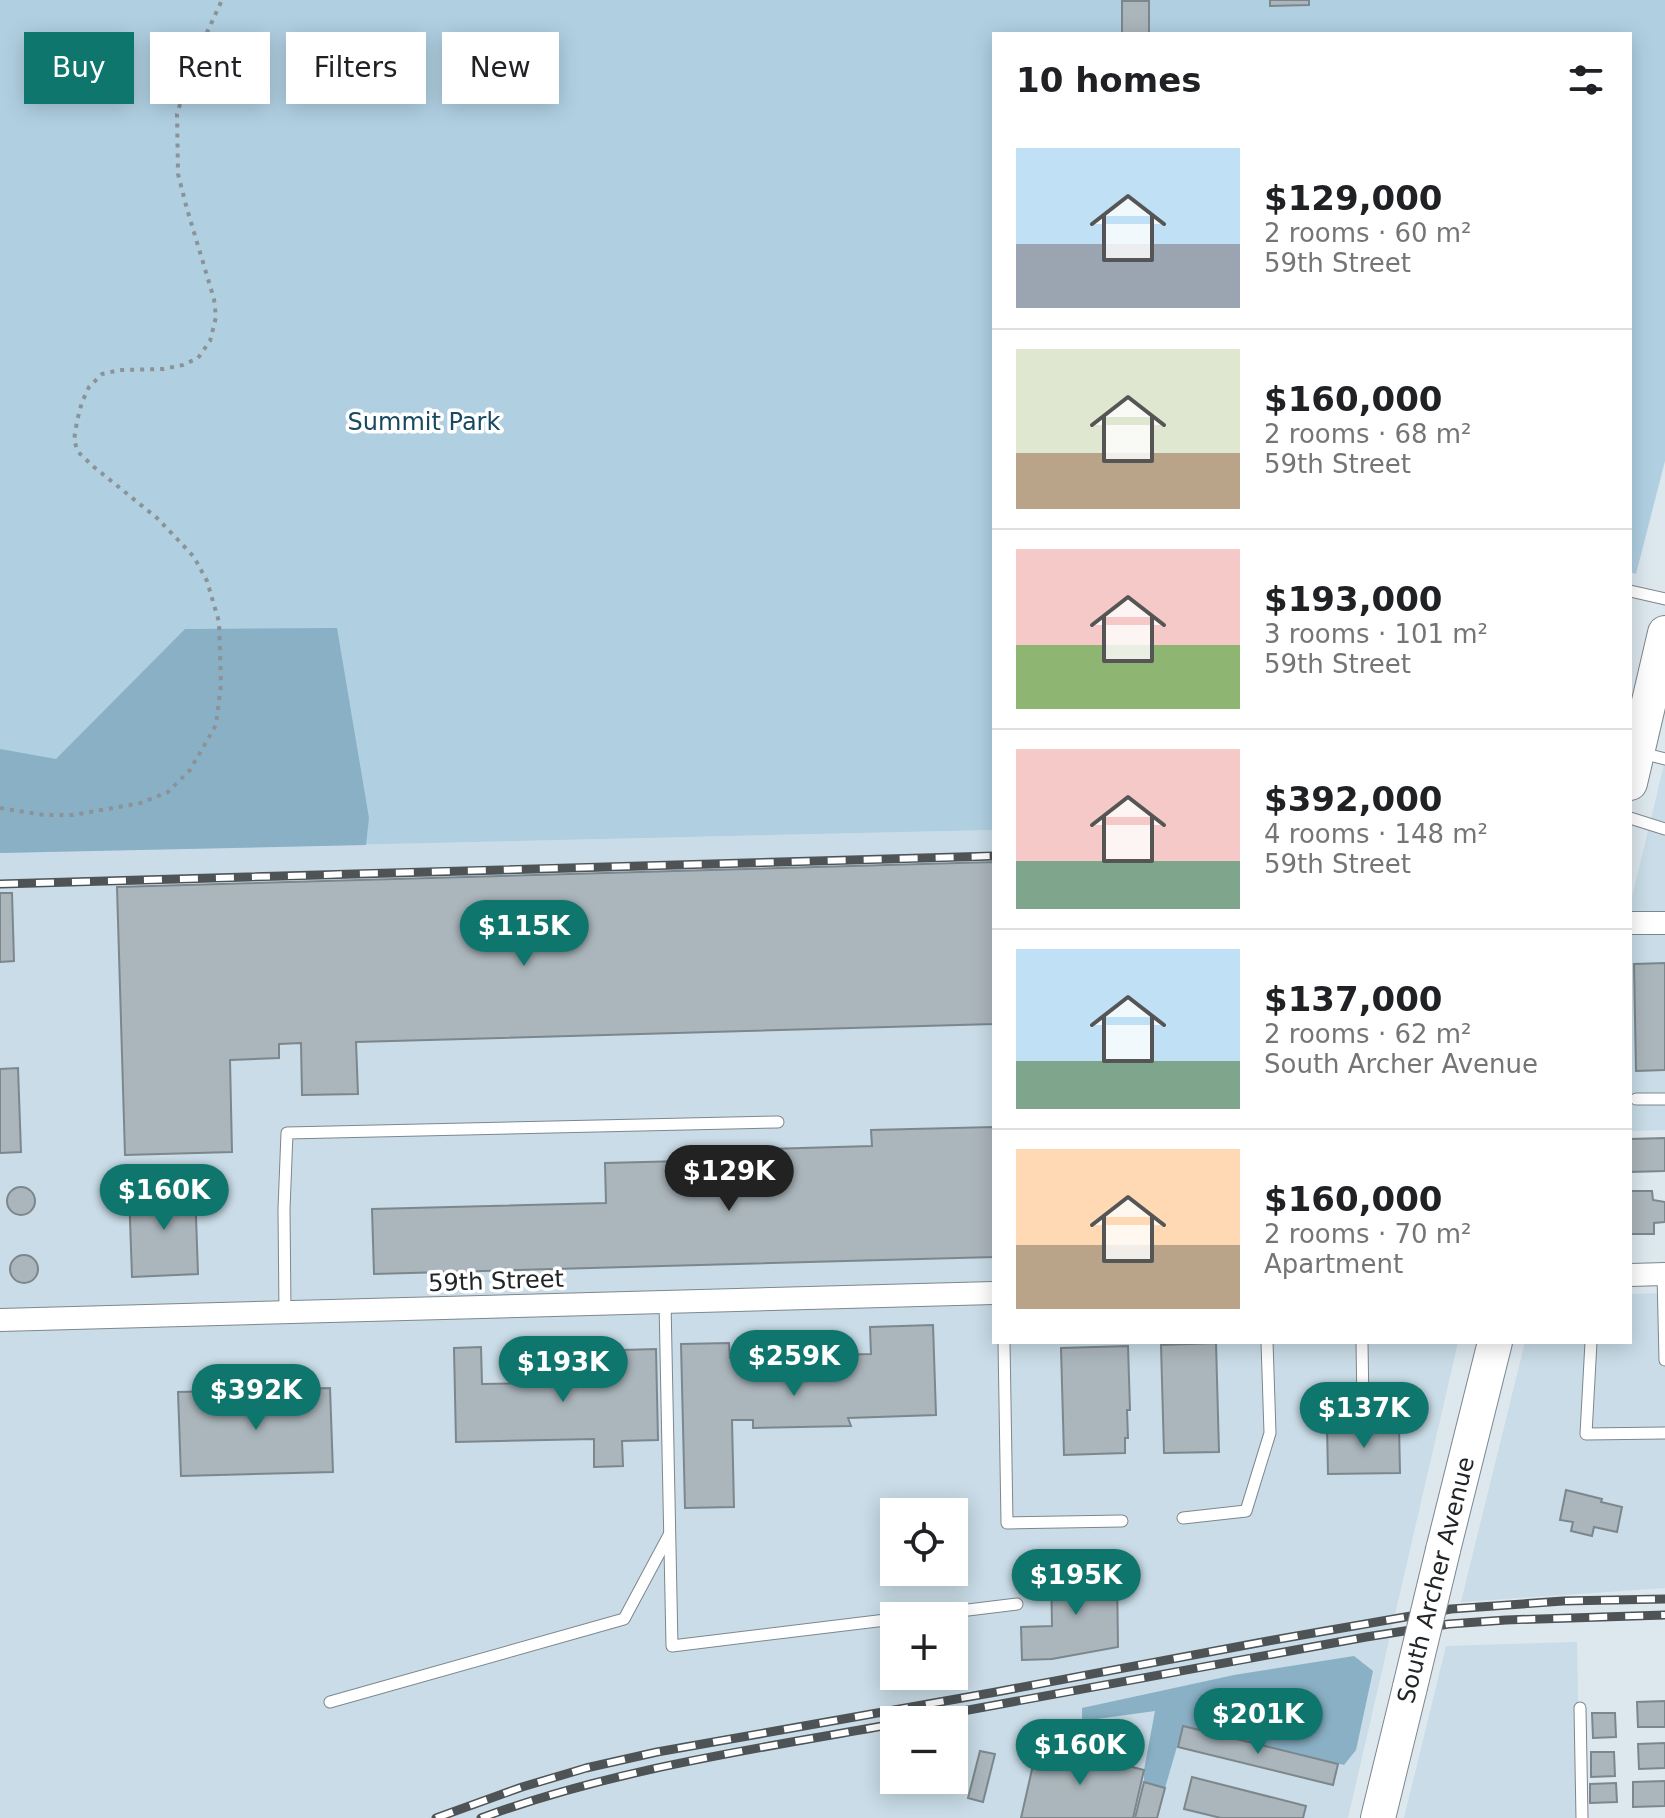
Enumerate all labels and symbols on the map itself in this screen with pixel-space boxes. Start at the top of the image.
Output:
park label: Summit Park [348,408,500,436]
pin: $115K [468,900,580,968]
pin: $129K [673,1145,785,1213]
pin: $160K [108,1164,220,1232]
street label: 59th Street [428,1265,564,1297]
pin: $259K [738,1330,850,1398]
pin: $193K [507,1336,619,1404]
pin: $392K [200,1364,312,1432]
pin: $137K [1308,1382,1420,1450]
street label: South Archer Avenue [1392,1454,1480,1706]
pin: $195K [1020,1549,1132,1617]
pin: $201K [1202,1688,1314,1756]
pin: $160K [1024,1719,1136,1787]

